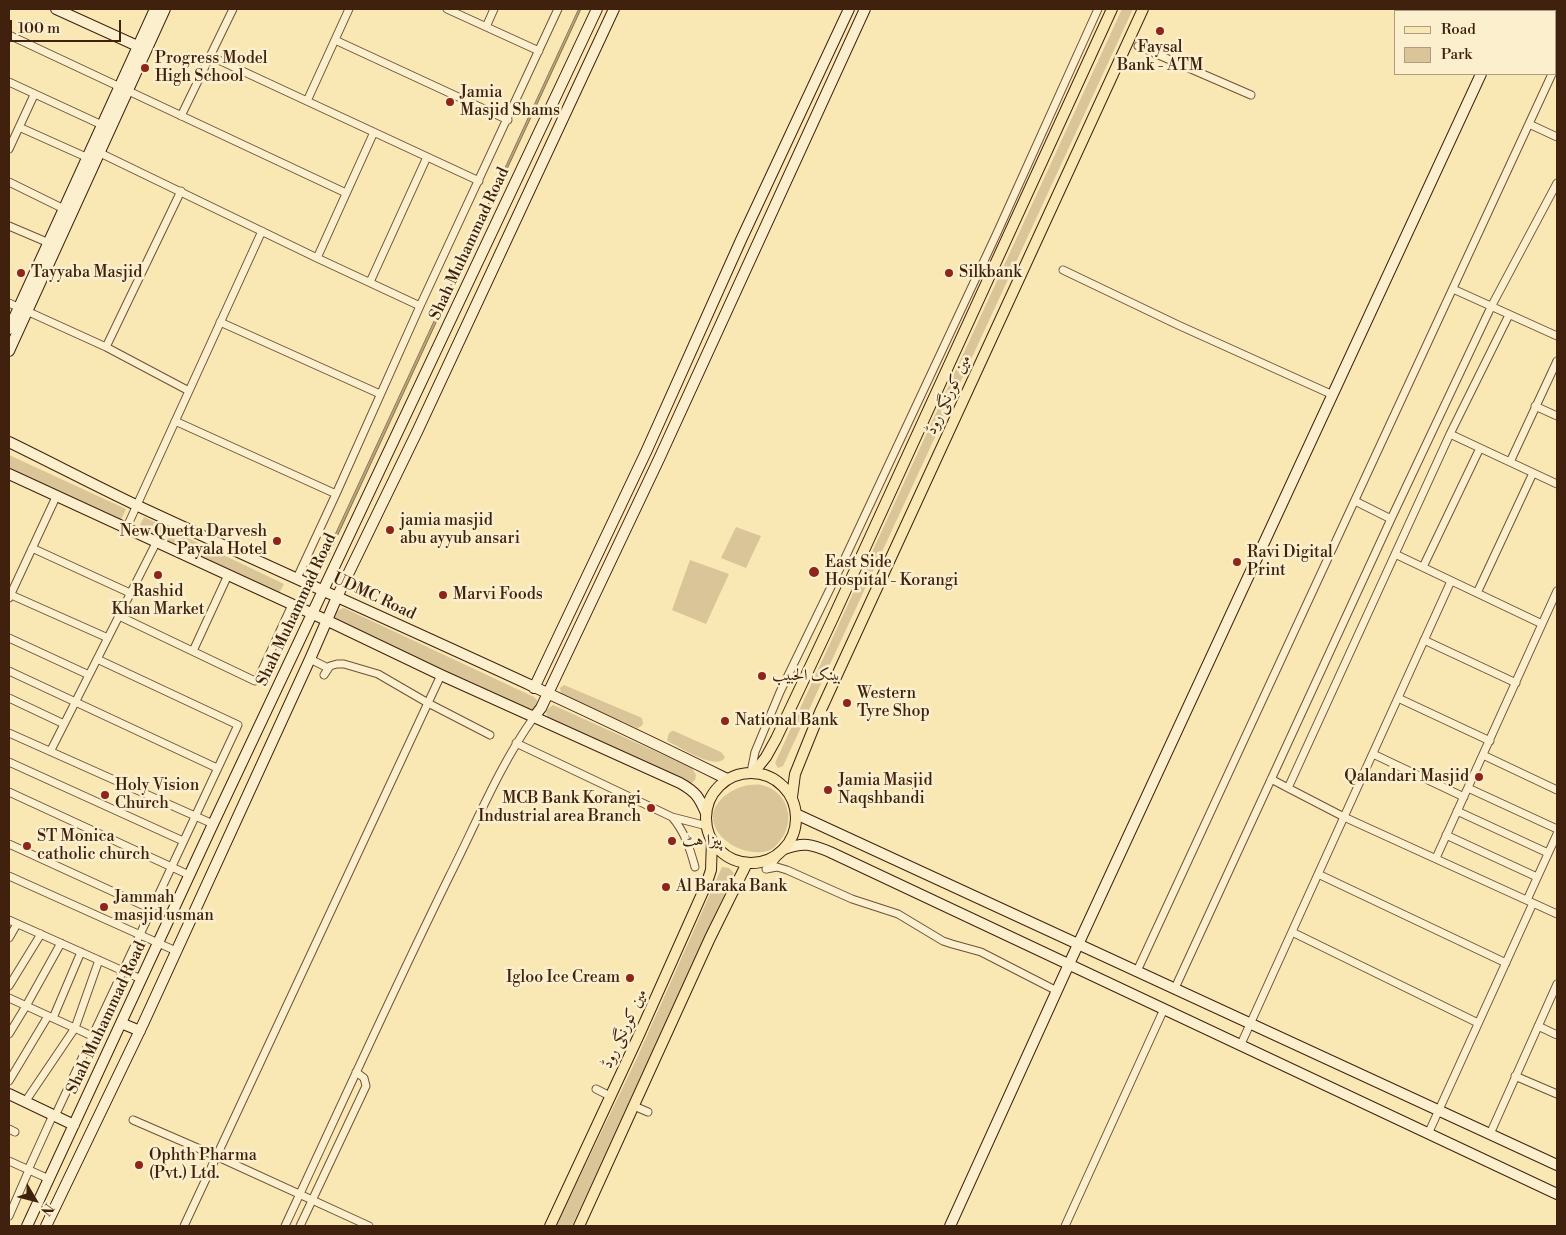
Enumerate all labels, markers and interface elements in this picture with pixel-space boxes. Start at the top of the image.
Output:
scale bar [12,10,124,42]
legend [1394,10,1556,75]
text: 100 m [18,19,60,38]
text: Road [1441,20,1476,39]
marker: Faysal Bank - ATM [1154,25,1166,37]
place label: Faysal Bank - ATM [1117,38,1203,76]
text: Park [1441,45,1472,64]
place label: Progress Model High School [155,49,268,87]
marker: Progress Model High School [139,62,151,74]
place label: Jamia Masjid Shams [460,83,560,121]
marker: Jamia Masjid Shams [444,96,456,108]
street label: Shah Muhammad Road [426,165,514,323]
place label: Tayyaba Masjid [31,263,142,283]
place label: Silkbank [959,263,1022,283]
marker: Tayyaba Masjid [15,267,27,279]
marker: Silkbank [943,267,955,279]
street label: مین کورنگی روڈ [922,352,976,438]
place label: jamia masjid abu ayyub ansari [400,511,520,549]
place label: New Quetta Darvesh Payala Hotel [120,522,267,560]
marker: jamia masjid abu ayyub ansari [384,524,396,536]
street label: Shah Muhammad Road [253,531,341,689]
marker: New Quetta Darvesh Payala Hotel [271,535,283,547]
place label: Ravi Digital Print [1247,543,1333,581]
place label: East Side Hospital - Korangi [825,553,958,591]
marker: Ravi Digital Print [1231,556,1243,568]
marker: East Side Hospital - Korangi [807,565,821,579]
marker: Rashid Khan Market [152,569,164,581]
street label: UDMC Road [329,569,419,625]
place label: Rashid Khan Market [111,582,205,620]
place label: Marvi Foods [453,585,543,605]
marker: Marvi Foods [437,589,449,601]
place label: بينک الحبيب [772,666,840,686]
marker: بينک الحبيب [756,670,768,682]
place label: Western Tyre Shop [857,684,930,722]
marker: Western Tyre Shop [841,697,853,709]
place label: National Bank [735,711,838,731]
marker: National Bank [719,715,731,727]
place label: Qalandari Masjid [1344,767,1469,787]
place label: Jamia Masjid Naqshbandi [838,771,932,809]
marker: Qalandari Masjid [1473,771,1485,783]
place label: Holy Vision Church [115,776,199,814]
marker: Jamia Masjid Naqshbandi [822,784,834,796]
marker: Holy Vision Church [99,789,111,801]
place label: MCB Bank Korangi Industrial area Branch [478,789,641,827]
marker: MCB Bank Korangi Industrial area Branch [645,802,657,814]
place label: ST Monica catholic church [37,827,150,865]
place label: پیزا ہٹ [682,831,722,851]
marker: پیزا ہٹ [666,835,678,847]
marker: ST Monica catholic church [21,840,33,852]
place label: Al Baraka Bank [676,877,787,897]
marker: Al Baraka Bank [660,881,672,893]
place label: Jammah masjid usman [114,888,214,926]
marker: Jammah masjid usman [98,901,110,913]
street label: Shah Muhammad Road [63,939,151,1097]
place label: Igloo Ice Cream [506,968,620,988]
marker: Igloo Ice Cream [624,972,636,984]
street label: مین کورنگی روڈ [598,986,652,1072]
place label: Ophth Pharma (Pvt.) Ltd. [149,1146,257,1184]
marker: Ophth Pharma (Pvt.) Ltd. [133,1159,145,1171]
north arrow [10,1175,60,1225]
text: N [36,1199,58,1219]

